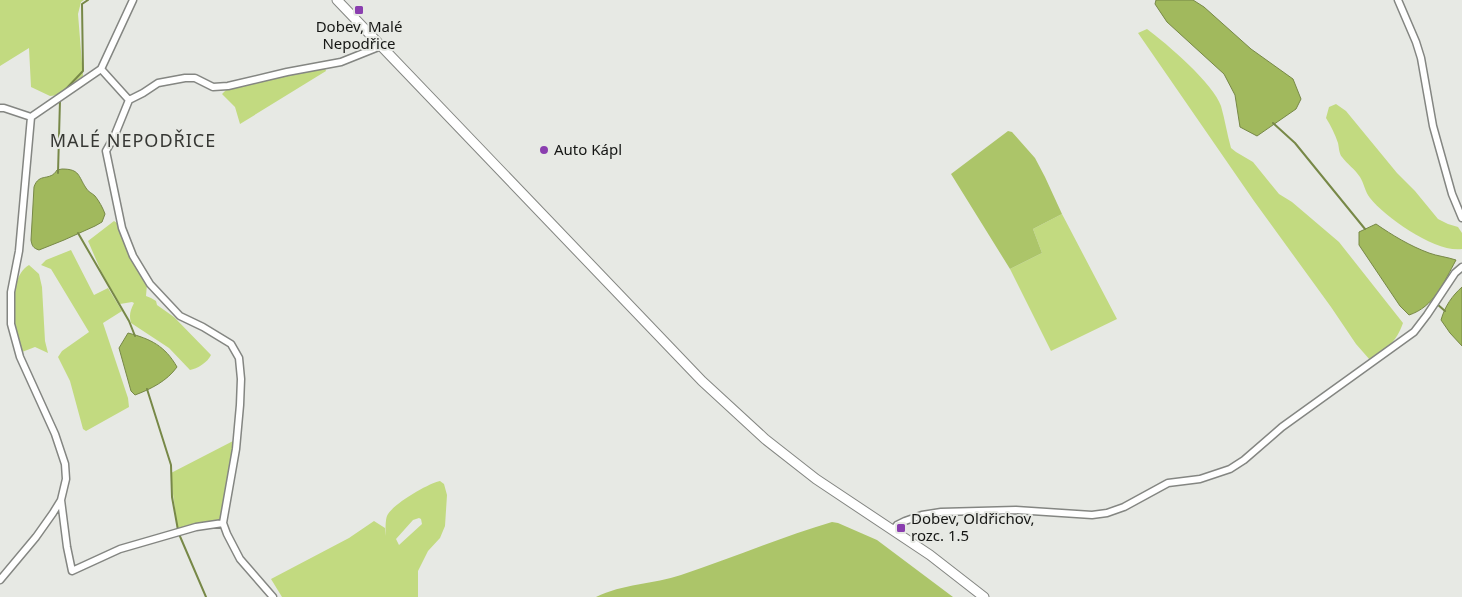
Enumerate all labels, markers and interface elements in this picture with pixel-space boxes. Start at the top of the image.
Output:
marker: Dobev, Malé Nepodřice [353,4,365,16]
place label: Dobev, Malé Nepodřice [316,16,402,53]
district label: MALÉ NEPODŘICE [50,128,216,152]
place label: Auto Kápl [554,139,622,159]
marker: Auto Kápl [538,144,550,156]
place label: Dobev, Oldřichov, rozc. 1.5 [911,508,1035,545]
marker: Dobev, Oldřichov, rozc. 1.5 [895,522,907,534]

